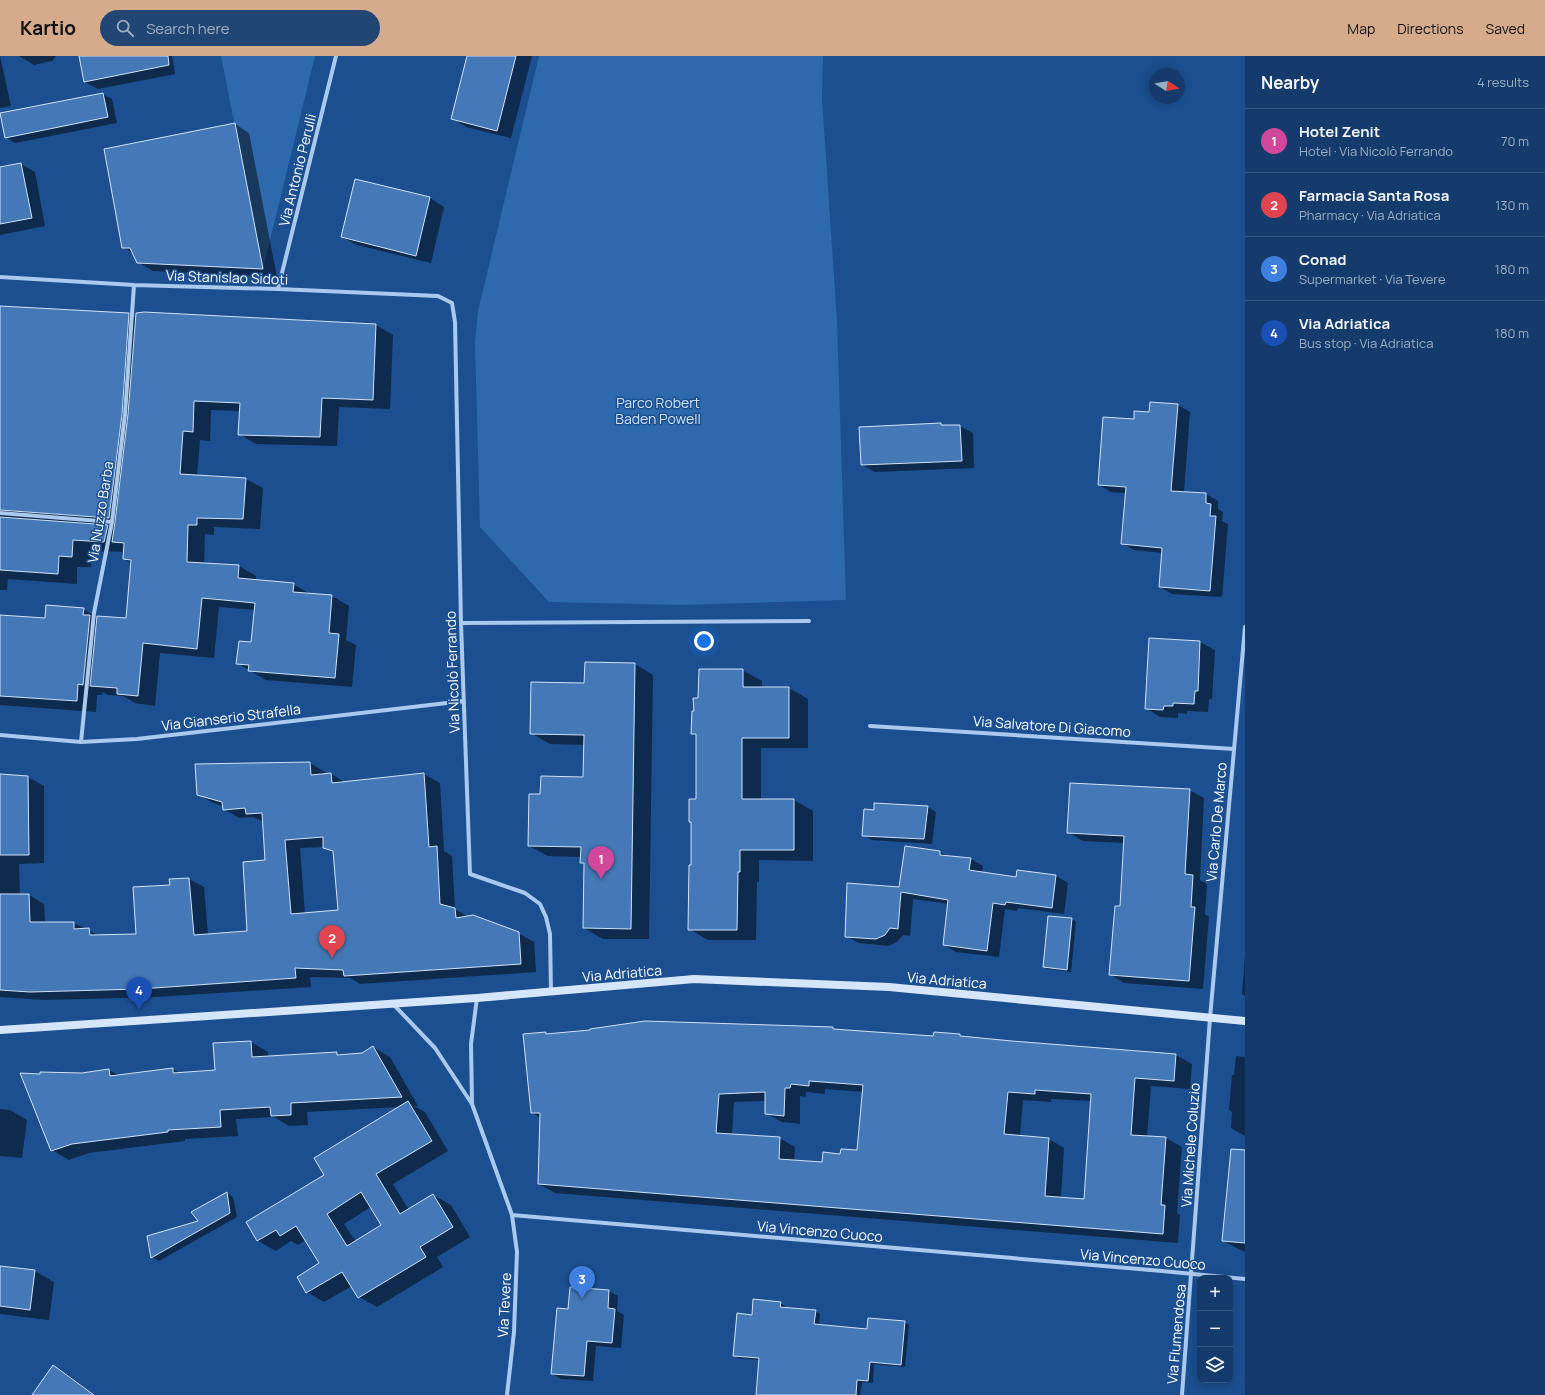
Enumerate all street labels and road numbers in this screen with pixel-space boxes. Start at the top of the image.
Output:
street label: Via Antonio Perulli [274,112,320,228]
street label: Via Stanislao Sidoti [165,265,289,289]
street label: Via Nuzzo Barba [83,460,117,564]
street label: Via Nicolò Ferrando [440,610,464,734]
street label: Via Gianserio Strafella [160,699,302,735]
street label: Via Salvatore Di Giacomo [973,711,1131,741]
street label: Via Carlo De Marco [1201,761,1231,883]
street label: Via Adriatica [582,960,662,986]
street label: Via Adriatica [907,967,987,993]
street label: Via Michele Coluzio [1176,1082,1204,1208]
street label: Via Vincenzo Cuoco [756,1216,884,1246]
street label: Via Vincenzo Cuoco [1079,1244,1207,1274]
street label: Via Tevere [493,1272,515,1338]
street label: Via Flumendosa [1162,1283,1190,1385]

